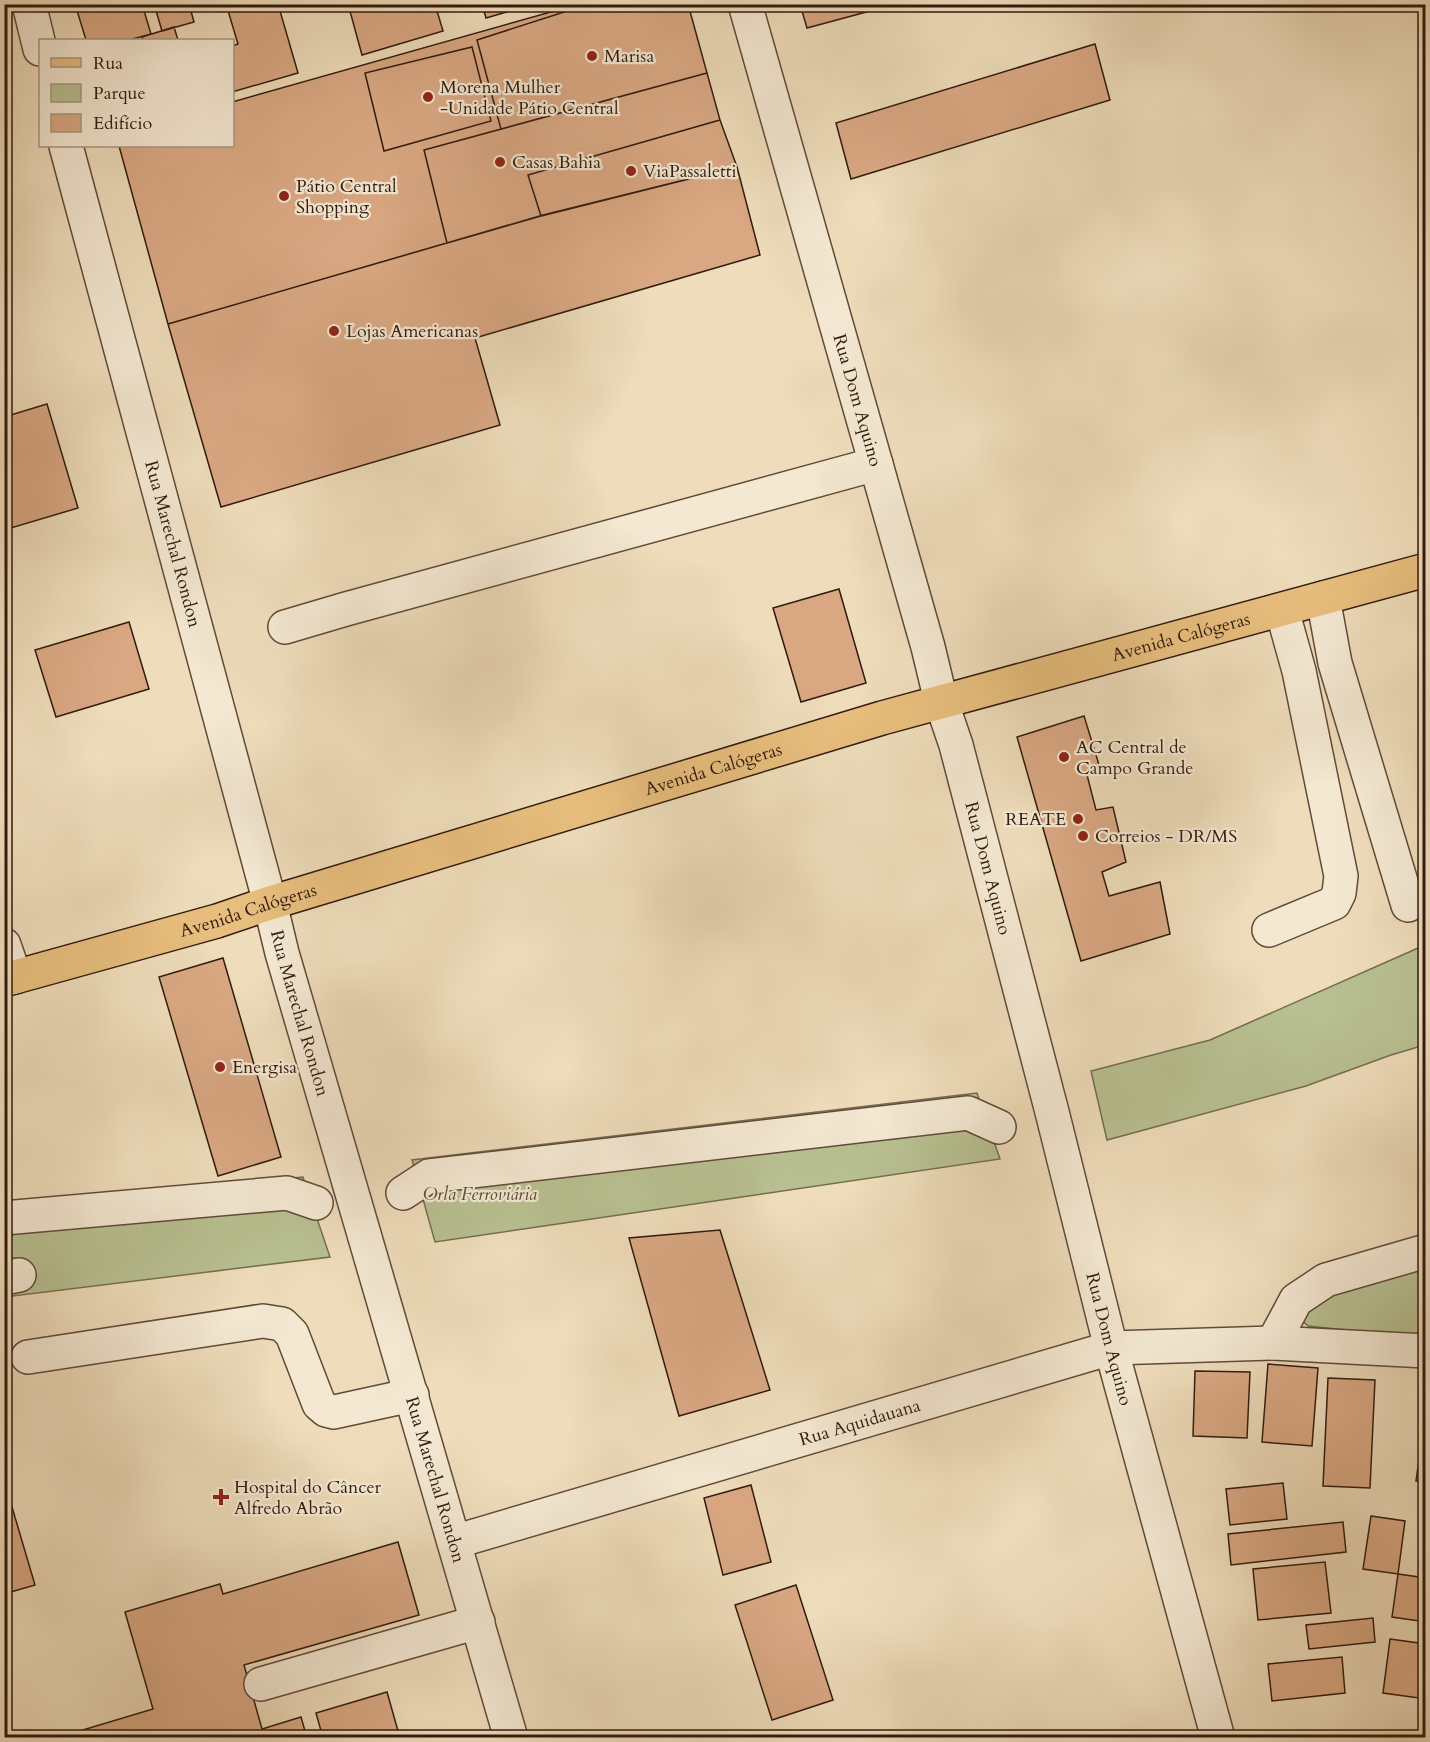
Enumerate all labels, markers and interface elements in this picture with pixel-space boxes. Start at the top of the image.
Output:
legend [39,39,234,147]
place label: Marisa [604,44,654,69]
marker: Marisa [585,49,599,63]
text: Rua [93,51,123,76]
place label: Morena Mulher -Unidade Pátio Central [440,75,619,121]
text: Parque [93,81,146,106]
marker: Morena Mulher -Unidade Pátio Central [421,90,435,104]
text: Edifício [93,111,153,136]
place label: Casas Bahia [512,150,601,175]
marker: Casas Bahia [493,155,507,169]
place label: ViaPassaletti [643,159,737,184]
marker: ViaPassaletti [624,164,638,178]
place label: Pátio Central Shopping [296,174,397,220]
marker: Pátio Central Shopping [277,189,291,203]
place label: Lojas Americanas [346,319,478,344]
marker: Lojas Americanas [327,324,341,338]
street label: Rua Dom Aquino [827,331,888,470]
street label: Rua Marechal Rondon [138,458,207,631]
street label: Avenida Calógeras [1109,606,1253,668]
place label: AC Central de Campo Grande [1076,735,1193,781]
street label: Avenida Calógeras [642,737,785,802]
marker: AC Central de Campo Grande [1057,750,1071,764]
street label: Rua Dom Aquino [958,799,1017,938]
place label: REATE [1005,807,1066,832]
marker: REATE [1071,812,1085,826]
place label: Correios - DR/MS [1095,824,1237,849]
marker: Correios - DR/MS [1076,829,1090,843]
street label: Avenida Calógeras [177,878,320,944]
street label: Rua Marechal Rondon [264,927,335,1100]
place label: Energisa [232,1055,297,1080]
marker: Energisa [213,1060,227,1074]
park label: Orla Ferroviária [423,1182,537,1207]
street label: Rua Dom Aquino [1080,1270,1138,1409]
street label: Rua Aquidauana [796,1393,924,1452]
street label: Rua Marechal Rondon [399,1394,471,1566]
place label: Hospital do Câncer Alfredo Abrão [234,1475,382,1521]
marker: Hospital do Câncer Alfredo Abrão [212,1488,230,1506]

